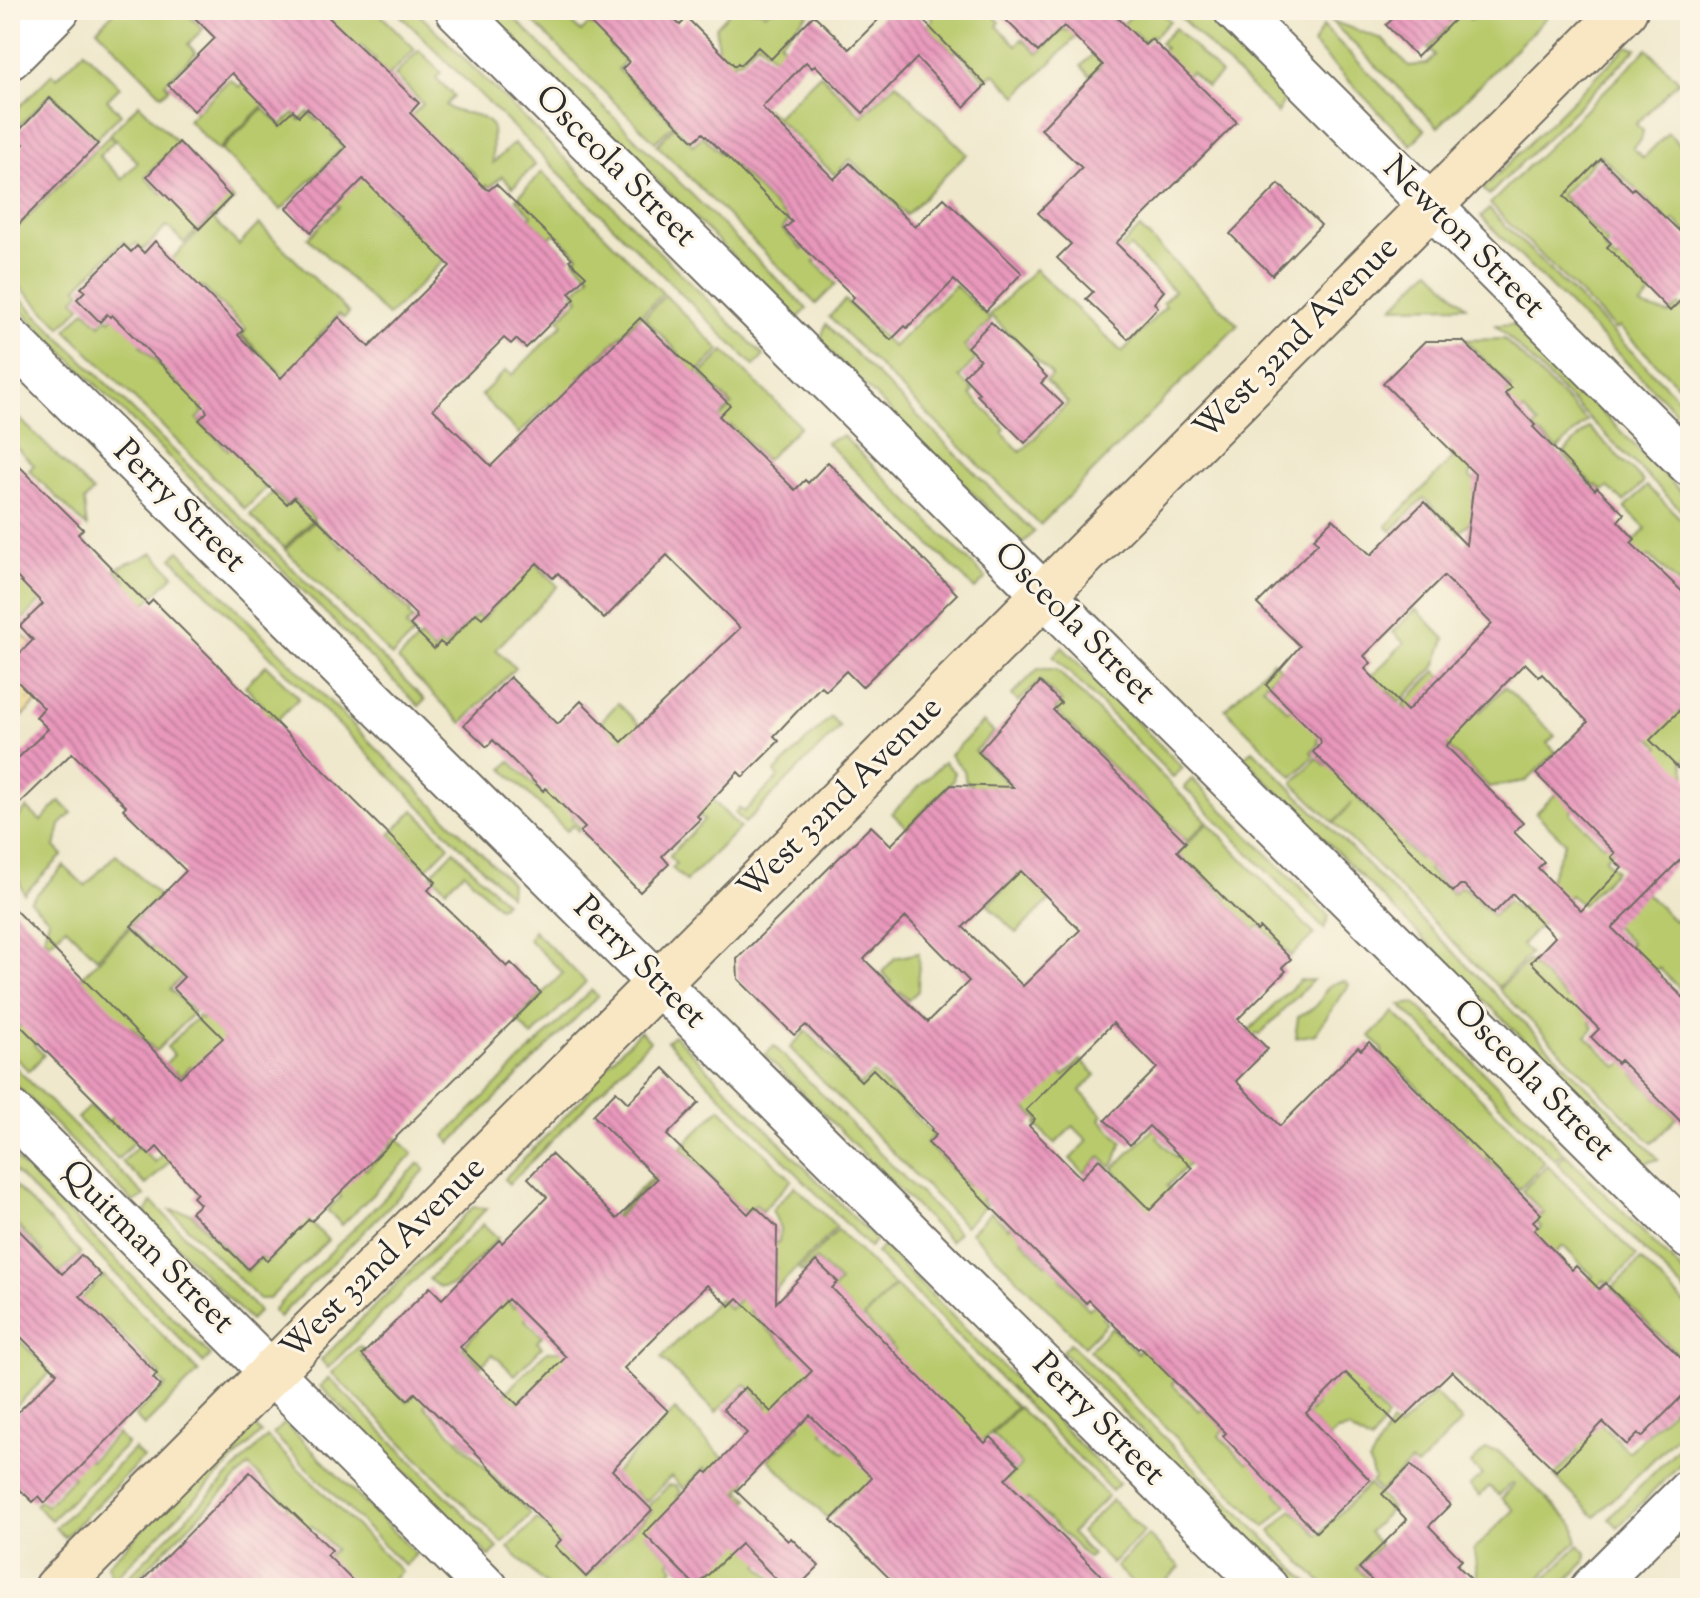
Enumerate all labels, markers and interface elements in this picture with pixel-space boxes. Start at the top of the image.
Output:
street label: Osceola Street [523,75,708,260]
street label: Newton Street [1370,145,1556,331]
street label: West 32nd Avenue [1184,226,1410,452]
street label: Perry Street [101,429,257,585]
street label: Osceola Street [982,532,1167,717]
street label: West 32nd Avenue [728,686,954,912]
street label: Perry Street [561,885,717,1041]
street label: Osceola Street [1441,989,1626,1174]
street label: West 32nd Avenue [271,1146,497,1372]
street label: Quitman Street [49,1150,245,1346]
street label: Perry Street [1020,1342,1176,1498]

